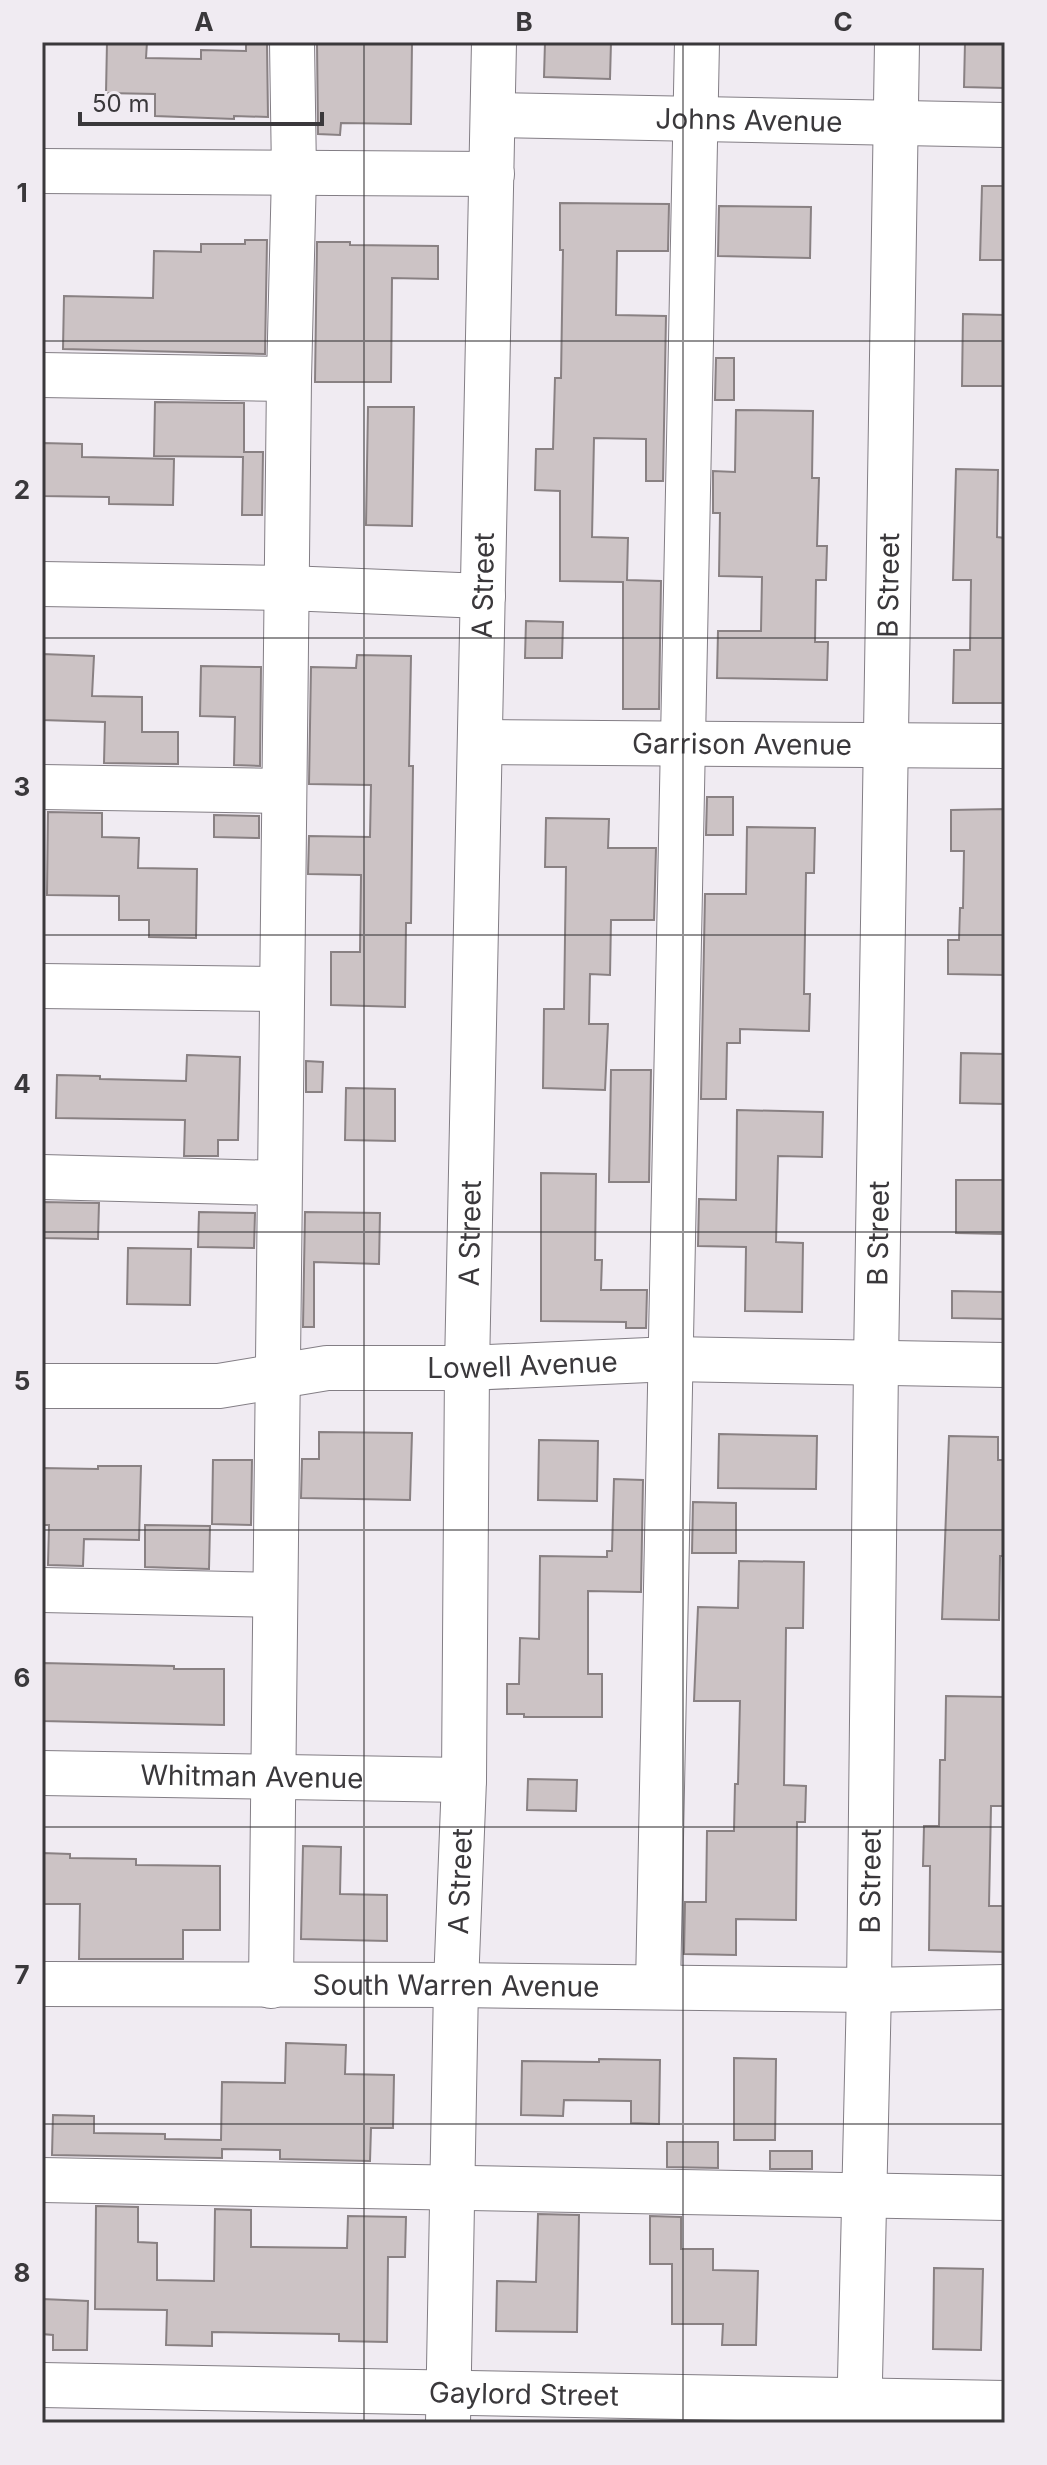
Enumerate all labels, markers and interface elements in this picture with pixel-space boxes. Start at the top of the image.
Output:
text: A [194,6,214,37]
text: B [515,6,533,37]
text: C [833,6,853,37]
scale bar [80,76,322,126]
text: 50 m [92,89,150,118]
street label: Johns Avenue [655,101,843,139]
text: 1 [16,177,28,208]
text: 2 [14,474,30,505]
street label: A Street [465,532,501,639]
street label: B Street [871,532,906,638]
street label: Garrison Avenue [632,726,852,762]
text: 3 [14,771,30,802]
text: 4 [13,1068,31,1099]
street label: A Street [452,1180,488,1287]
street label: B Street [860,1180,896,1286]
street label: Lowell Avenue [427,1344,618,1385]
text: 5 [14,1365,30,1396]
text: 6 [14,1662,30,1693]
street label: Whitman Avenue [140,1758,364,1795]
street label: A Street [441,1827,479,1935]
street label: B Street [853,1828,888,1934]
text: 7 [14,1959,30,1990]
street label: South Warren Avenue [312,1968,600,2004]
text: 8 [14,2257,30,2288]
street label: Gaylord Street [429,2375,619,2413]

